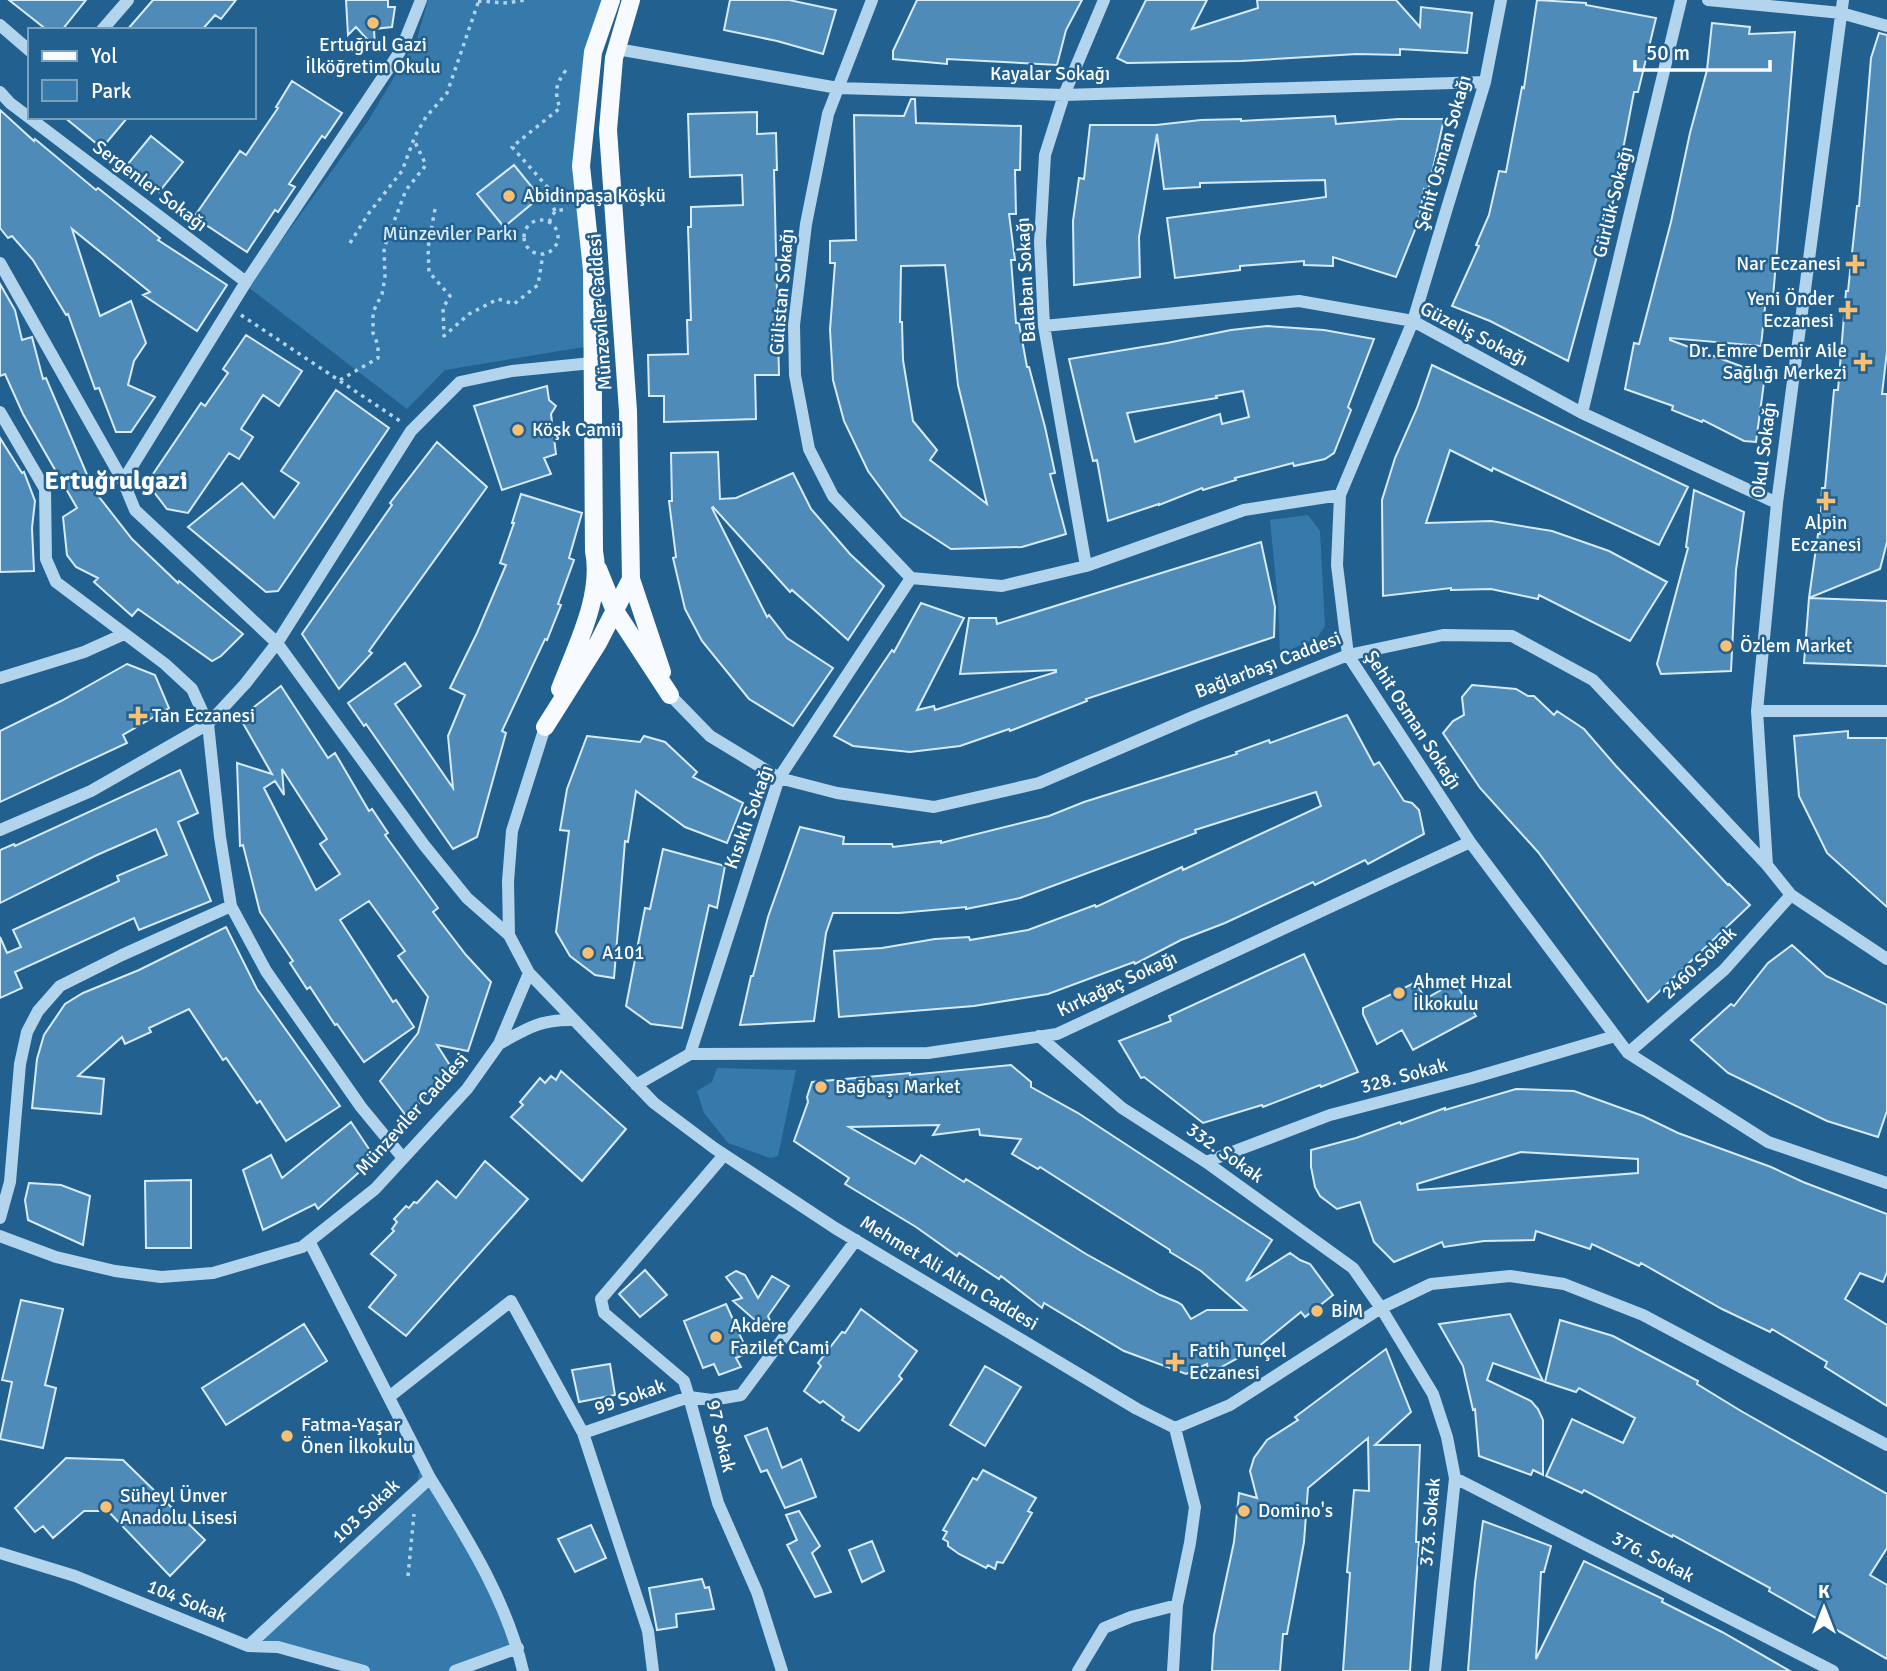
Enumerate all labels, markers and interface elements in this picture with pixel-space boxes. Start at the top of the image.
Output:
marker: Ertuğrul Gazi İlköğretim Okulu [365,15,381,31]
legend [28,28,256,119]
scale bar [1635,28,1770,72]
place label: Ertuğrul Gazi İlköğretim Okulu [305,33,441,79]
text: 50 m [1646,40,1690,66]
text: Yol [91,43,117,69]
street label: Kayalar Sokağı [990,62,1110,86]
street label: Şehit Osman Sokağı [1409,72,1477,234]
text: Park [91,78,132,104]
street label: Sergenler Sokağı [88,135,212,237]
street label: Gürlük Sokağı [1588,144,1638,260]
place label: Abidinpaşa Köşkü [523,184,666,208]
marker: Abidinpaşa Köşkü [501,188,517,204]
street label: Balaban Sokağı [1011,217,1041,343]
park label: Münzeviler Parkı [383,222,517,246]
street label: Gülistan Sokağı [765,228,799,356]
street label: Münzeviler Caddesi [583,233,617,391]
place label: Nar Eczanesi [1736,252,1841,276]
marker: Nar Eczanesi [1847,256,1863,272]
place label: Yeni Önder Eczanesi [1747,287,1834,333]
street label: Güzeliş Sokağı [1416,296,1532,372]
marker: Yeni Önder Eczanesi [1840,302,1856,318]
place label: Dr. Emre Demir Aile Sağlığı Merkezi [1689,339,1847,385]
marker: Dr. Emre Demir Aile Sağlığı Merkezi [1853,352,1873,372]
street label: Okul Sokağı [1746,401,1782,499]
place label: Köşk Camii [532,418,621,442]
marker: Köşk Camii [510,422,526,438]
district label: Ertuğrulgazi [44,465,188,497]
marker: Alpin Eczanesi [1818,493,1834,509]
place label: Alpin Eczanesi [1791,511,1862,557]
street label: Bağlarbaşı Caddesi [1191,626,1345,704]
place label: Özlem Market [1740,634,1853,658]
marker: Özlem Market [1718,638,1734,654]
street label: Şehit Osman Sokağı [1359,646,1467,794]
place label: Tan Eczanesi [152,704,255,728]
marker: Tan Eczanesi [130,708,146,724]
street label: Kısıklı Sokağı [719,762,779,872]
street label: 2460.Sokak [1656,921,1742,1005]
place label: A101 [602,941,644,965]
marker: A101 [580,945,596,961]
street label: Kırkağaç Sokağı [1053,946,1181,1022]
place label: Ahmet Hızal İlkokulu [1413,970,1512,1016]
marker: Ahmet Hızal İlkokulu [1391,985,1407,1001]
street label: Münzeviler Caddesi [350,1048,474,1180]
street label: 328. Sokak [1358,1053,1451,1099]
place label: Bağbaşı Market [835,1075,961,1099]
marker: Bağbaşı Market [813,1079,829,1095]
street label: 332. Sokak [1182,1118,1269,1189]
street label: Mehmet Ali Altın Caddesi [855,1210,1043,1336]
place label: BİM [1331,1299,1363,1323]
marker: BİM [1309,1303,1325,1319]
place label: Akdere Fazilet Cami [730,1314,830,1360]
marker: Akdere Fazilet Cami [708,1329,724,1345]
place label: Fatih Tunçel Eczanesi [1189,1339,1287,1385]
marker: Fatih Tunçel Eczanesi [1167,1354,1183,1370]
street label: 99 Sokak [591,1373,669,1420]
street label: 97 Sokak [701,1397,741,1475]
place label: Fatma-Yaşar Önen İlkokulu [301,1413,413,1459]
marker: Fatma-Yaşar Önen İlkokulu [279,1428,295,1444]
street label: 103 Sokak [327,1473,405,1548]
street label: 373. Sokak [1414,1476,1446,1567]
place label: Süheyl Ünver Anadolu Lisesi [120,1484,237,1530]
marker: Süheyl Ünver Anadolu Lisesi [98,1499,114,1515]
place label: Domino's [1258,1499,1333,1523]
marker: Domino's [1236,1503,1252,1519]
street label: 376. Sokak [1608,1526,1699,1588]
north arrow [1789,1573,1859,1643]
street label: 104 Sokak [144,1574,231,1628]
text: K [1818,1580,1830,1604]

